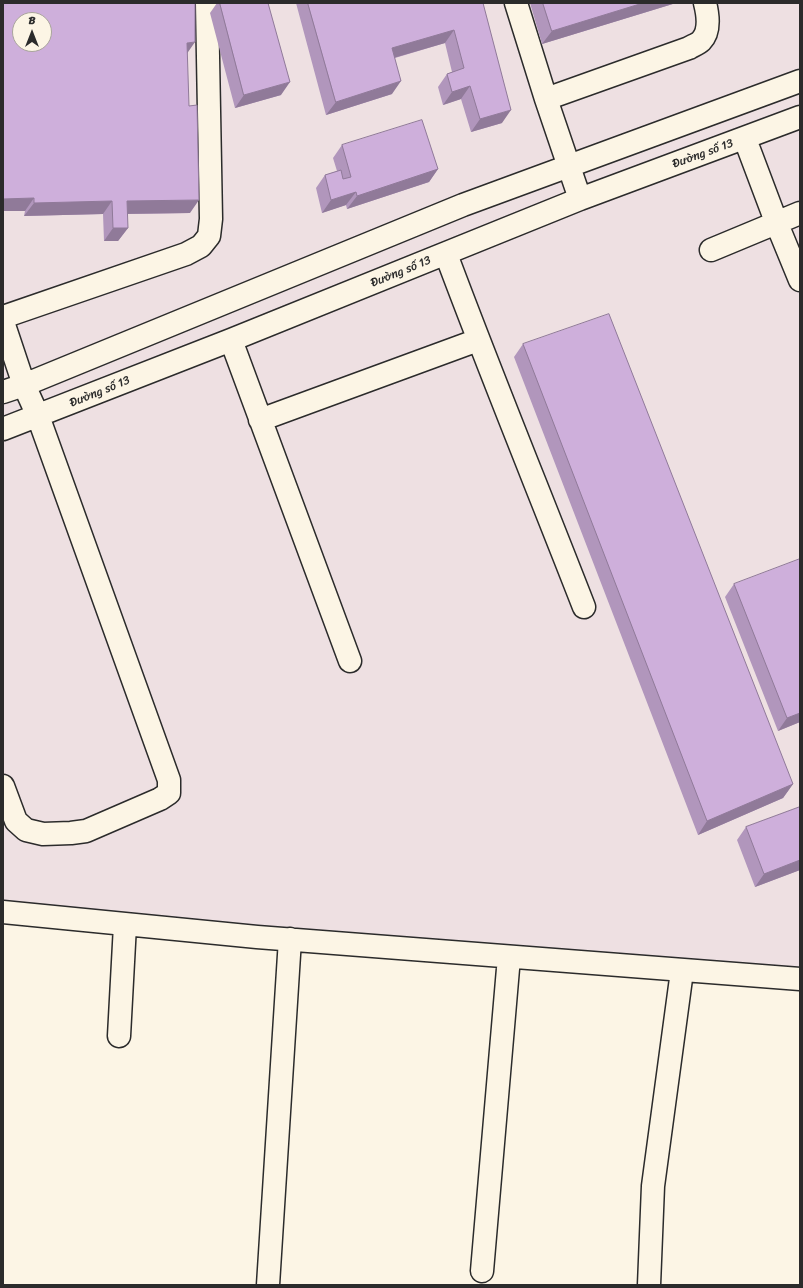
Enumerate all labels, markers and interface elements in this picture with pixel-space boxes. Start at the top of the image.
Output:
text: B [29,11,35,30]
north arrow [12,12,52,52]
street label: Đường số 13 [671,136,735,172]
street label: Đường số 13 [369,253,433,291]
street label: Đường số 13 [68,373,132,411]

